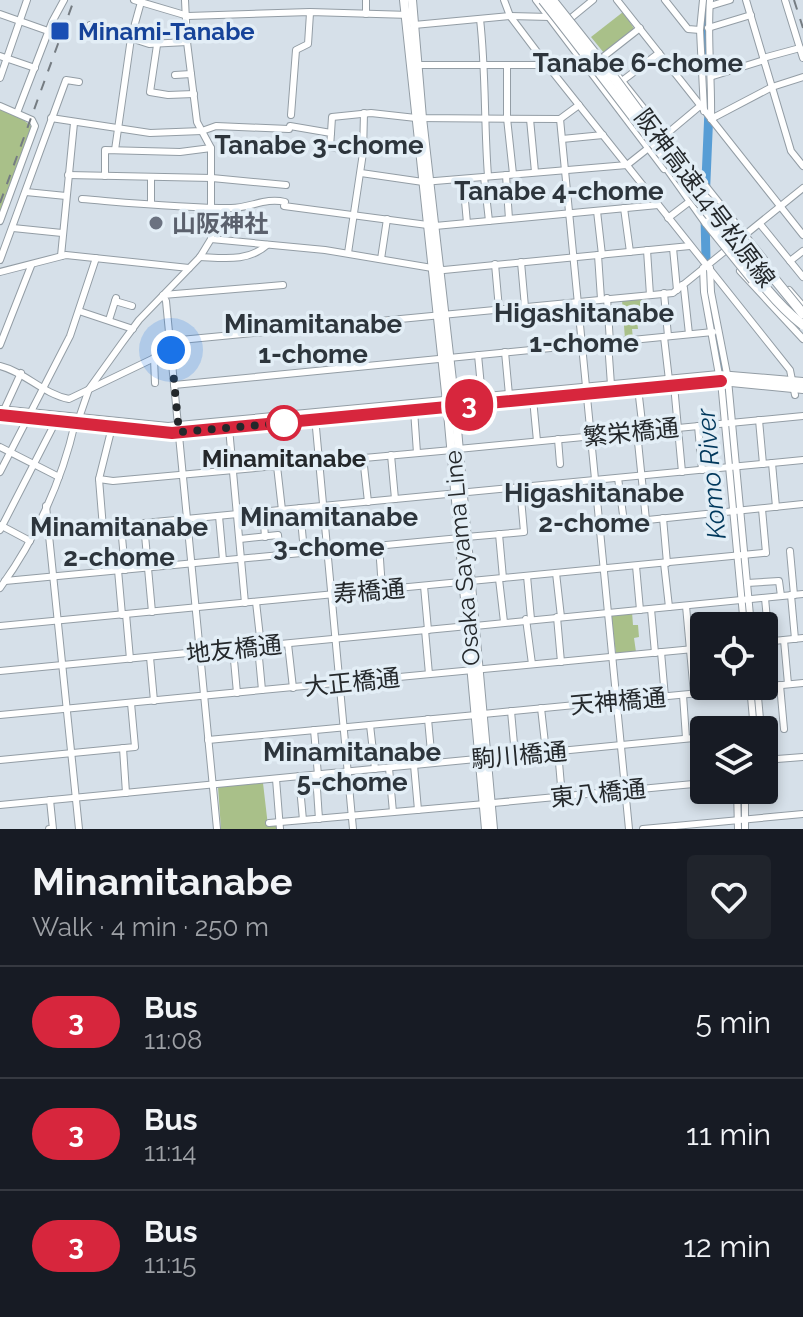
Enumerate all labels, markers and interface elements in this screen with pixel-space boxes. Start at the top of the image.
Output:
place label: Minami-Tanabe [78,17,255,46]
marker: Minami-Tanabe [49,20,71,42]
district label: Tanabe 6-chome [533,48,744,78]
street label: 阪神高速14号松原線 [629,103,781,293]
district label: Tanabe 3-chome [215,130,424,160]
district label: Tanabe 4-chome [454,176,664,206]
place label: 山阪神社 [172,209,268,238]
marker: 山阪神社 [147,214,165,232]
district label: Higashitanabe 1-chome [494,298,675,358]
district label: Minamitanabe 1-chome [224,309,403,369]
your location [151,330,191,370]
line badge: 3 [443,379,495,431]
text: 3 [461,388,477,421]
marker: Minamitanabe [267,406,301,440]
water label: Komo River [690,406,732,541]
street label: 繁栄橋通 [582,413,680,451]
place label: Minamitanabe [202,444,366,473]
street label: Osaka Sayama Line [438,449,486,667]
district label: Higashitanabe 2-chome [504,478,685,538]
district label: Minamitanabe 3-chome [240,502,419,562]
district label: Minamitanabe 2-chome [30,512,209,572]
street label: 寿橋通 [332,573,406,609]
map controls [690,612,778,804]
button: locate [690,612,778,700]
street label: 地友橋通 [185,630,283,668]
street label: 大正橋通 [303,663,401,701]
street label: 天神橋通 [569,682,667,720]
button: layers [690,716,778,804]
street label: 駒川橋通 [470,736,568,774]
district label: Minamitanabe 5-chome [263,737,442,797]
street label: 東八橋通 [549,774,647,812]
button: heart [687,855,771,939]
text: Minamitanabe [32,859,292,904]
text: Walk · 4 min · 250 m [32,912,269,942]
text: Bus [144,990,198,1025]
text: 3 [68,1005,84,1038]
text: 5 min [695,1005,771,1040]
text: 11:08 [144,1025,202,1055]
text: Bus [144,1102,198,1137]
text: 3 [68,1117,84,1150]
text: 11 min [686,1117,771,1152]
text: 11:14 [144,1137,196,1167]
text: Bus [144,1214,198,1249]
text: 3 [68,1229,84,1262]
text: 12 min [683,1229,771,1264]
text: 11:15 [144,1249,196,1279]

